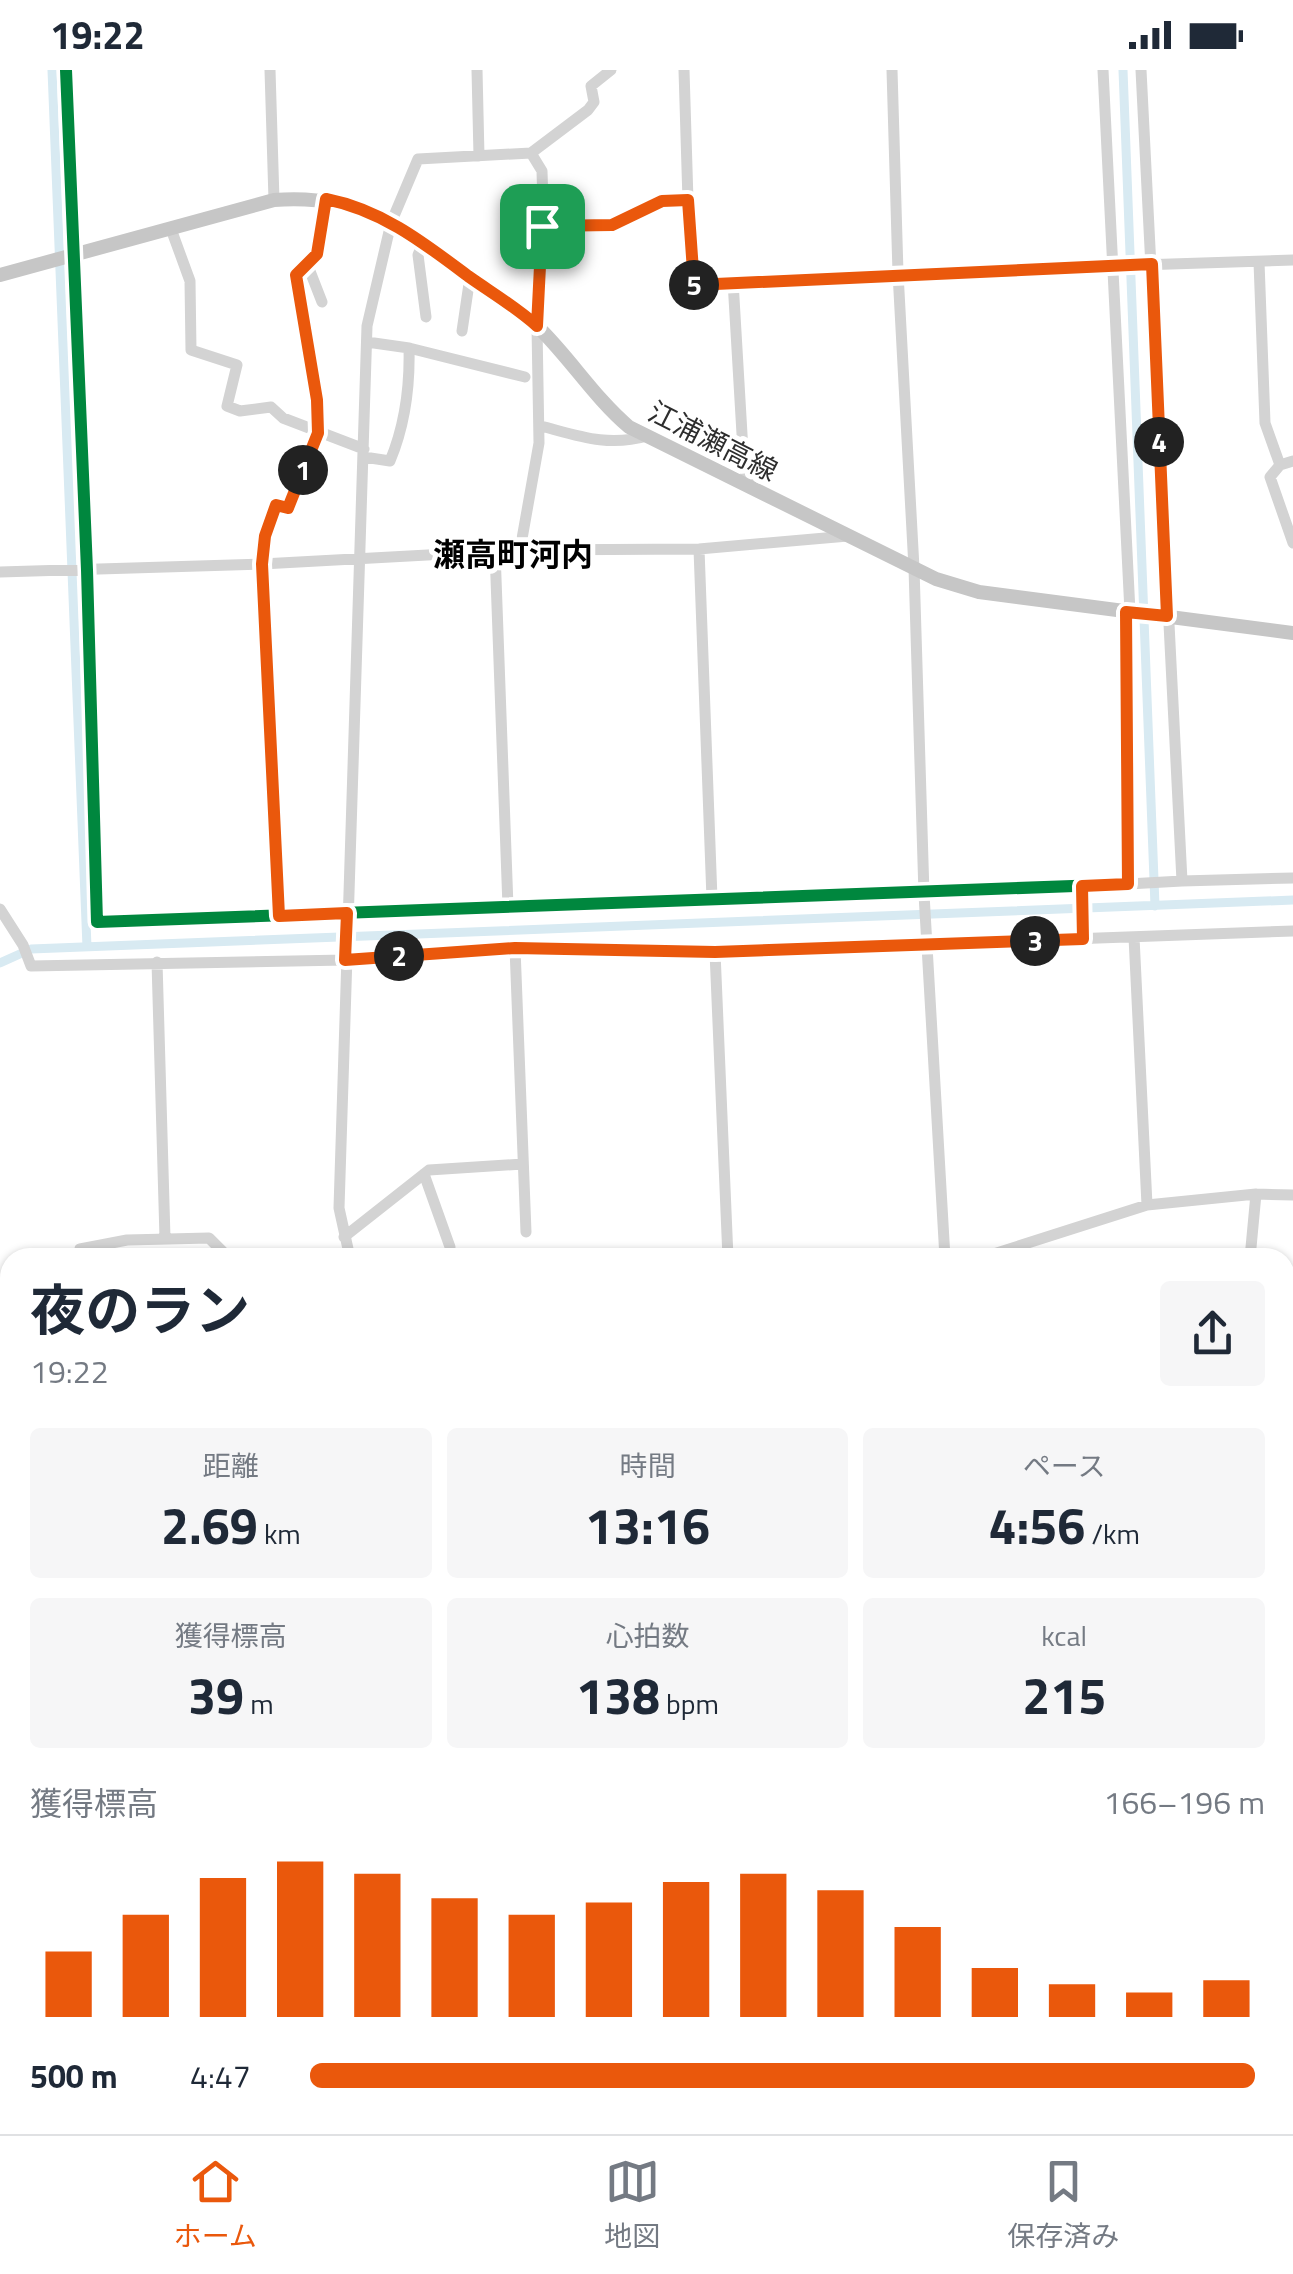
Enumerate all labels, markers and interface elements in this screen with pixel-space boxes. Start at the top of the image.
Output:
text: 19:22 [50,6,145,64]
pin [500,184,585,269]
icon: arrive [515,199,570,254]
pin: 5 [669,260,719,310]
text: 5 [686,263,702,306]
street label: 江浦瀬高線 [641,390,785,491]
pin: 4 [1134,417,1184,467]
text: 4 [1151,420,1167,463]
pin: 1 [278,445,328,495]
text: 1 [295,448,311,491]
district label: 瀬高町河内 [433,530,593,578]
pin: 3 [1010,916,1060,966]
text: 3 [1027,919,1043,962]
pin: 2 [374,931,424,981]
text: 2 [391,934,407,977]
text: 夜のラン [30,1268,250,1351]
button: share [1160,1281,1265,1386]
text: 19:22 [30,1347,109,1395]
text: 距離 [203,1444,259,1487]
text: 時間 [619,1444,676,1487]
text: ペース [1023,1444,1105,1487]
text: 2.69 [161,1487,258,1563]
text: 13:16 [585,1487,710,1563]
text: 4:56 [988,1487,1085,1563]
text: km [258,1512,301,1555]
text: /km [1085,1512,1140,1555]
text: 獲得標高 [175,1614,287,1657]
text: 心拍数 [605,1614,690,1657]
text: kcal [1041,1614,1087,1657]
text: 39 [188,1657,244,1733]
text: 138 [576,1657,660,1733]
text: 215 [1022,1657,1106,1733]
text: m [244,1682,274,1725]
text: bpm [660,1682,719,1725]
text: 166–196 m [1103,1778,1265,1826]
text: 獲得標高 [30,1779,158,1827]
text: 500 m [30,2052,118,2100]
text: 4:47 [190,2052,251,2100]
tab: ホーム [174,2154,257,2257]
tab: 地図 [604,2154,660,2257]
tab: 保存済み [1007,2154,1119,2257]

